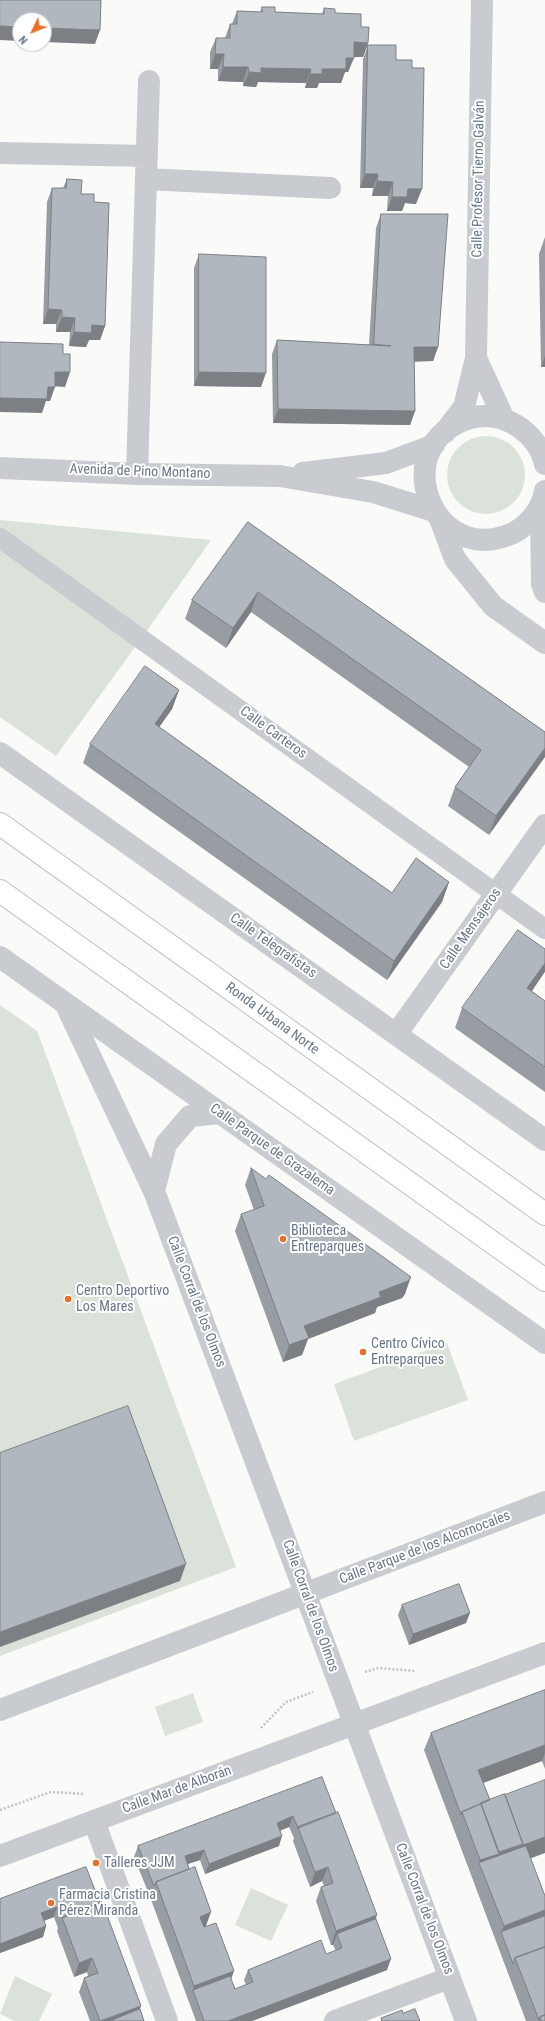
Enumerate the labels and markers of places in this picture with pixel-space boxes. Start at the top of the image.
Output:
place label: Biblioteca Entreparques [291,1223,364,1256]
marker: Biblioteca Entreparques [278,1234,288,1244]
place label: Centro Deportivo Los Mares [76,1283,169,1316]
marker: Centro Deportivo Los Mares [63,1294,73,1304]
place label: Centro Cívico Entreparques [371,1336,445,1368]
marker: Centro Cívico Entreparques [358,1347,368,1357]
place label: Talleres JJM [104,1855,175,1871]
marker: Talleres JJM [91,1858,101,1868]
place label: Farmacia Cristina Pérez Miranda [59,1887,156,1920]
marker: Farmacia Cristina Pérez Miranda [46,1898,56,1908]

